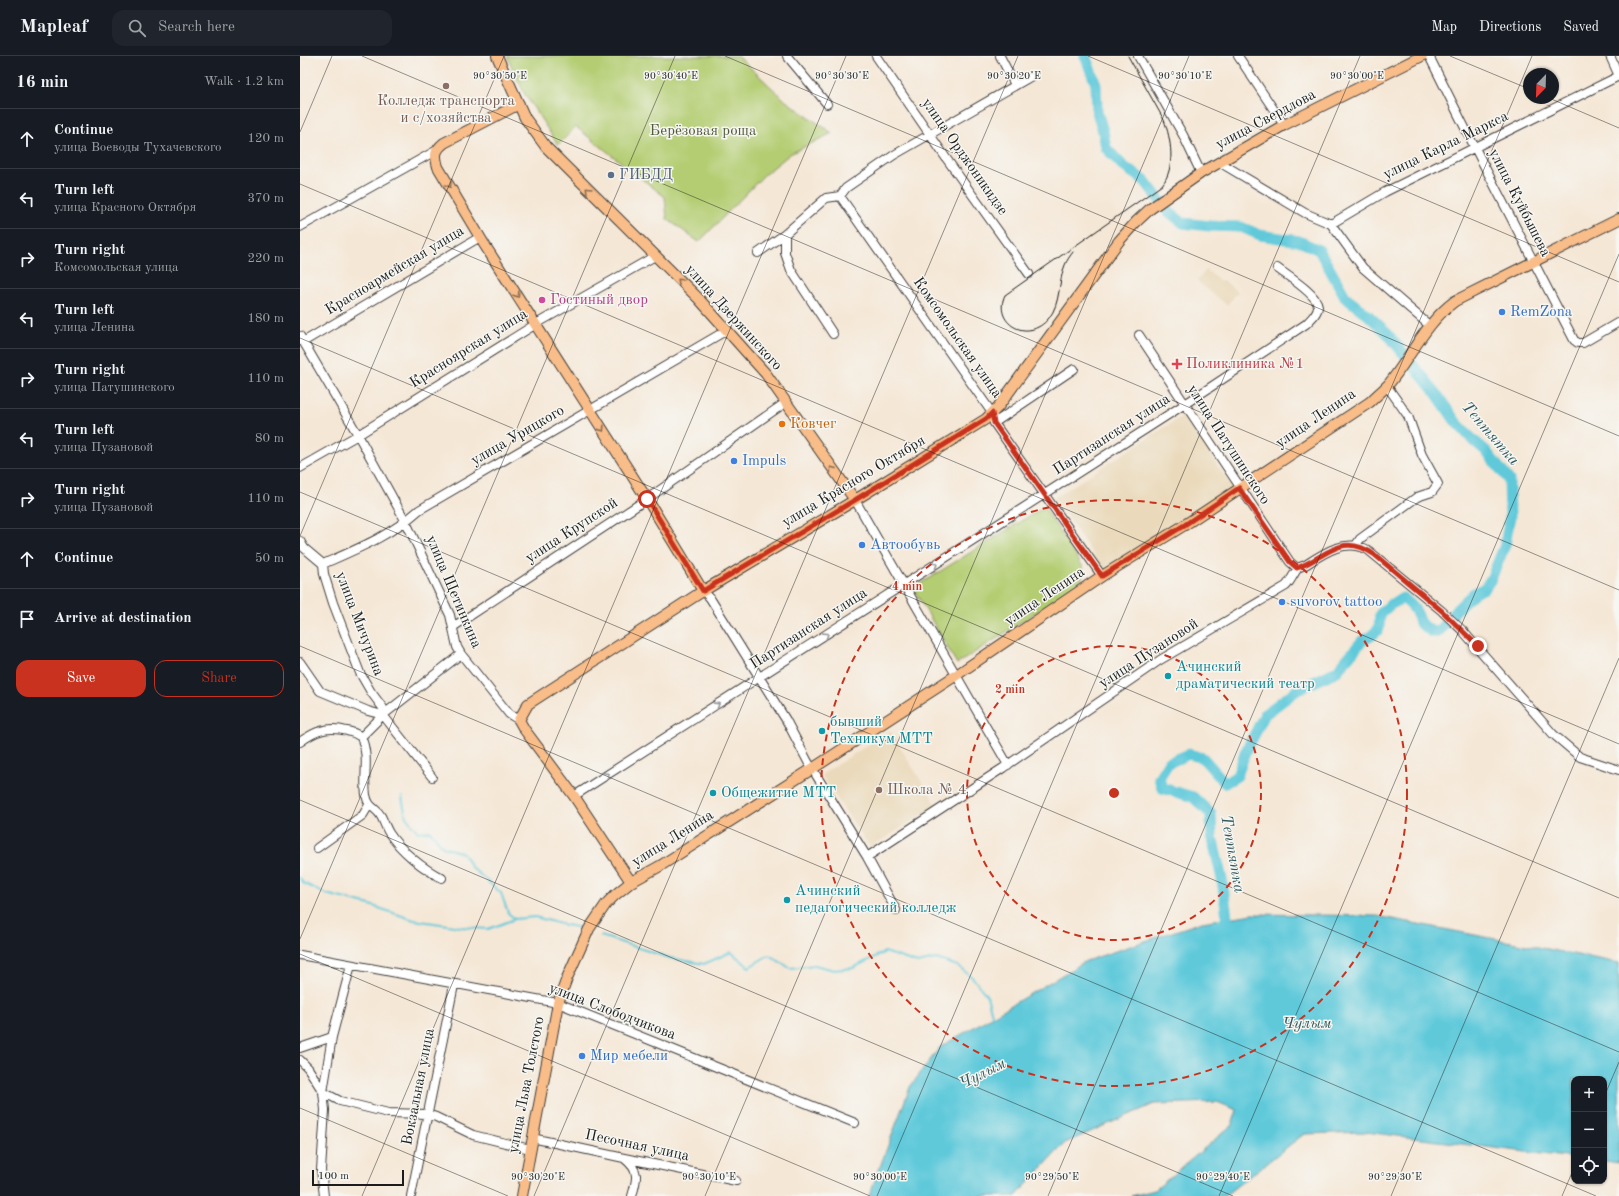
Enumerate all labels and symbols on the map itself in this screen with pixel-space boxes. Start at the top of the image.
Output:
north arrow [1523,68,1559,104]
text: 90°30'50"E [473,71,527,81]
text: 90°30'40"E [644,71,698,81]
text: 90°30'30"E [815,71,869,81]
text: 90°30'20"E [987,71,1041,81]
text: 90°30'10"E [1158,71,1212,81]
text: 90°30'00"E [1330,71,1384,81]
marker: Колледж транспорта и с/хозяйства [441,81,451,91]
street label: улица Свердлова [1213,87,1319,153]
place label: Колледж транспорта и с/хозяйства [377,94,515,126]
street label: улица Орджоникидзе [918,96,1010,218]
street label: улица Карла Маркса [1381,109,1511,183]
park label: Берёзовая роща [650,124,757,139]
street label: улица Куйбышева [1485,147,1553,260]
place label: ГИБДД [619,168,673,183]
marker: ГИБДД [606,170,616,180]
one-way arrow [444,181,451,188]
one-way arrow [585,187,593,195]
street label: Красноармейская улица [323,223,467,318]
street label: улица Дзержинского [682,262,784,374]
street label: Комсомольская улица [910,275,1005,402]
one-way arrow [677,278,685,286]
one-way arrow [512,291,520,298]
place label: Гостиный двор [550,293,648,308]
marker: Гостиный двор [537,295,547,305]
place label: RemZona [1510,305,1573,320]
street label: Красноярская улица [407,306,531,391]
marker: RemZona [1497,307,1507,317]
place label: Поликлиника №1 [1186,357,1304,372]
marker: Поликлиника №1 [1171,358,1183,370]
street label: улица Патушинского [1184,383,1272,507]
street label: улица Ленина [1273,386,1359,451]
street label: Партизанская улица [1051,391,1174,478]
water label: Тептятка [1458,399,1522,469]
street label: улица Урицкого [469,403,567,469]
place label: Ковчег [790,417,837,432]
marker: Ковчег [777,419,787,429]
one-way arrow [597,425,605,432]
street label: улица Красного Октября [780,433,928,531]
place label: Impuls [742,454,786,469]
marker: Impuls [729,456,739,466]
one-way arrow [830,466,837,473]
route start [638,490,656,508]
street label: улица Крупской [523,496,621,566]
street label: улица Щетинкина [422,533,484,651]
place label: Автообувь [870,538,940,553]
marker: Автообувь [857,540,867,550]
one-way arrow [931,563,938,570]
street label: улица Ленина [1002,564,1088,629]
street label: улица Мичурина [332,570,386,679]
text: 4 min [892,581,922,593]
street label: Партизанская улица [748,585,871,672]
place label: suvorov tattoo [1290,595,1382,610]
marker: suvorov tattoo [1277,597,1287,607]
street label: улица Пузановой [1097,616,1201,692]
one-way arrow [822,632,829,640]
route end [1469,637,1487,655]
place label: Ачинский драматический театр [1176,660,1315,692]
marker: Ачинский драматический театр [1163,671,1173,681]
text: 2 min [995,684,1025,696]
one-way arrow [713,702,720,710]
place label: бывший Техникум МТТ [830,715,933,747]
marker: бывший Техникум МТТ [817,726,827,736]
one-way arrow [603,772,610,780]
place label: Школа № 4 [887,783,967,798]
marker: Школа № 4 [874,785,884,795]
place label: Общежитие МТТ [721,786,836,801]
centre of rings [1107,786,1121,800]
marker: Общежитие МТТ [708,788,718,798]
street label: улица Ленина [630,808,717,870]
water label: Тептятка [1217,814,1247,894]
place label: Ачинский педагогический колледж [795,884,957,916]
marker: Ачинский педагогический колледж [782,895,792,905]
street label: улица Слободчикова [546,981,678,1043]
street label: улица Льва Толстого [506,1015,548,1155]
water label: Чулым [1282,1016,1332,1032]
street label: Вокзальная улица [400,1027,438,1147]
place label: Мир мебели [590,1049,668,1064]
marker: Мир мебели [577,1051,587,1061]
water label: Чулым [957,1055,1009,1092]
street label: Песочная улица [583,1128,691,1164]
scale bar [312,1168,404,1187]
text: 90°30'20"E [511,1172,565,1182]
text: 90°30'10"E [682,1172,736,1182]
text: 90°30'00"E [853,1172,907,1182]
text: 90°29'50"E [1025,1172,1079,1182]
text: 90°29'40"E [1196,1172,1250,1182]
text: 90°29'30"E [1368,1172,1422,1182]

